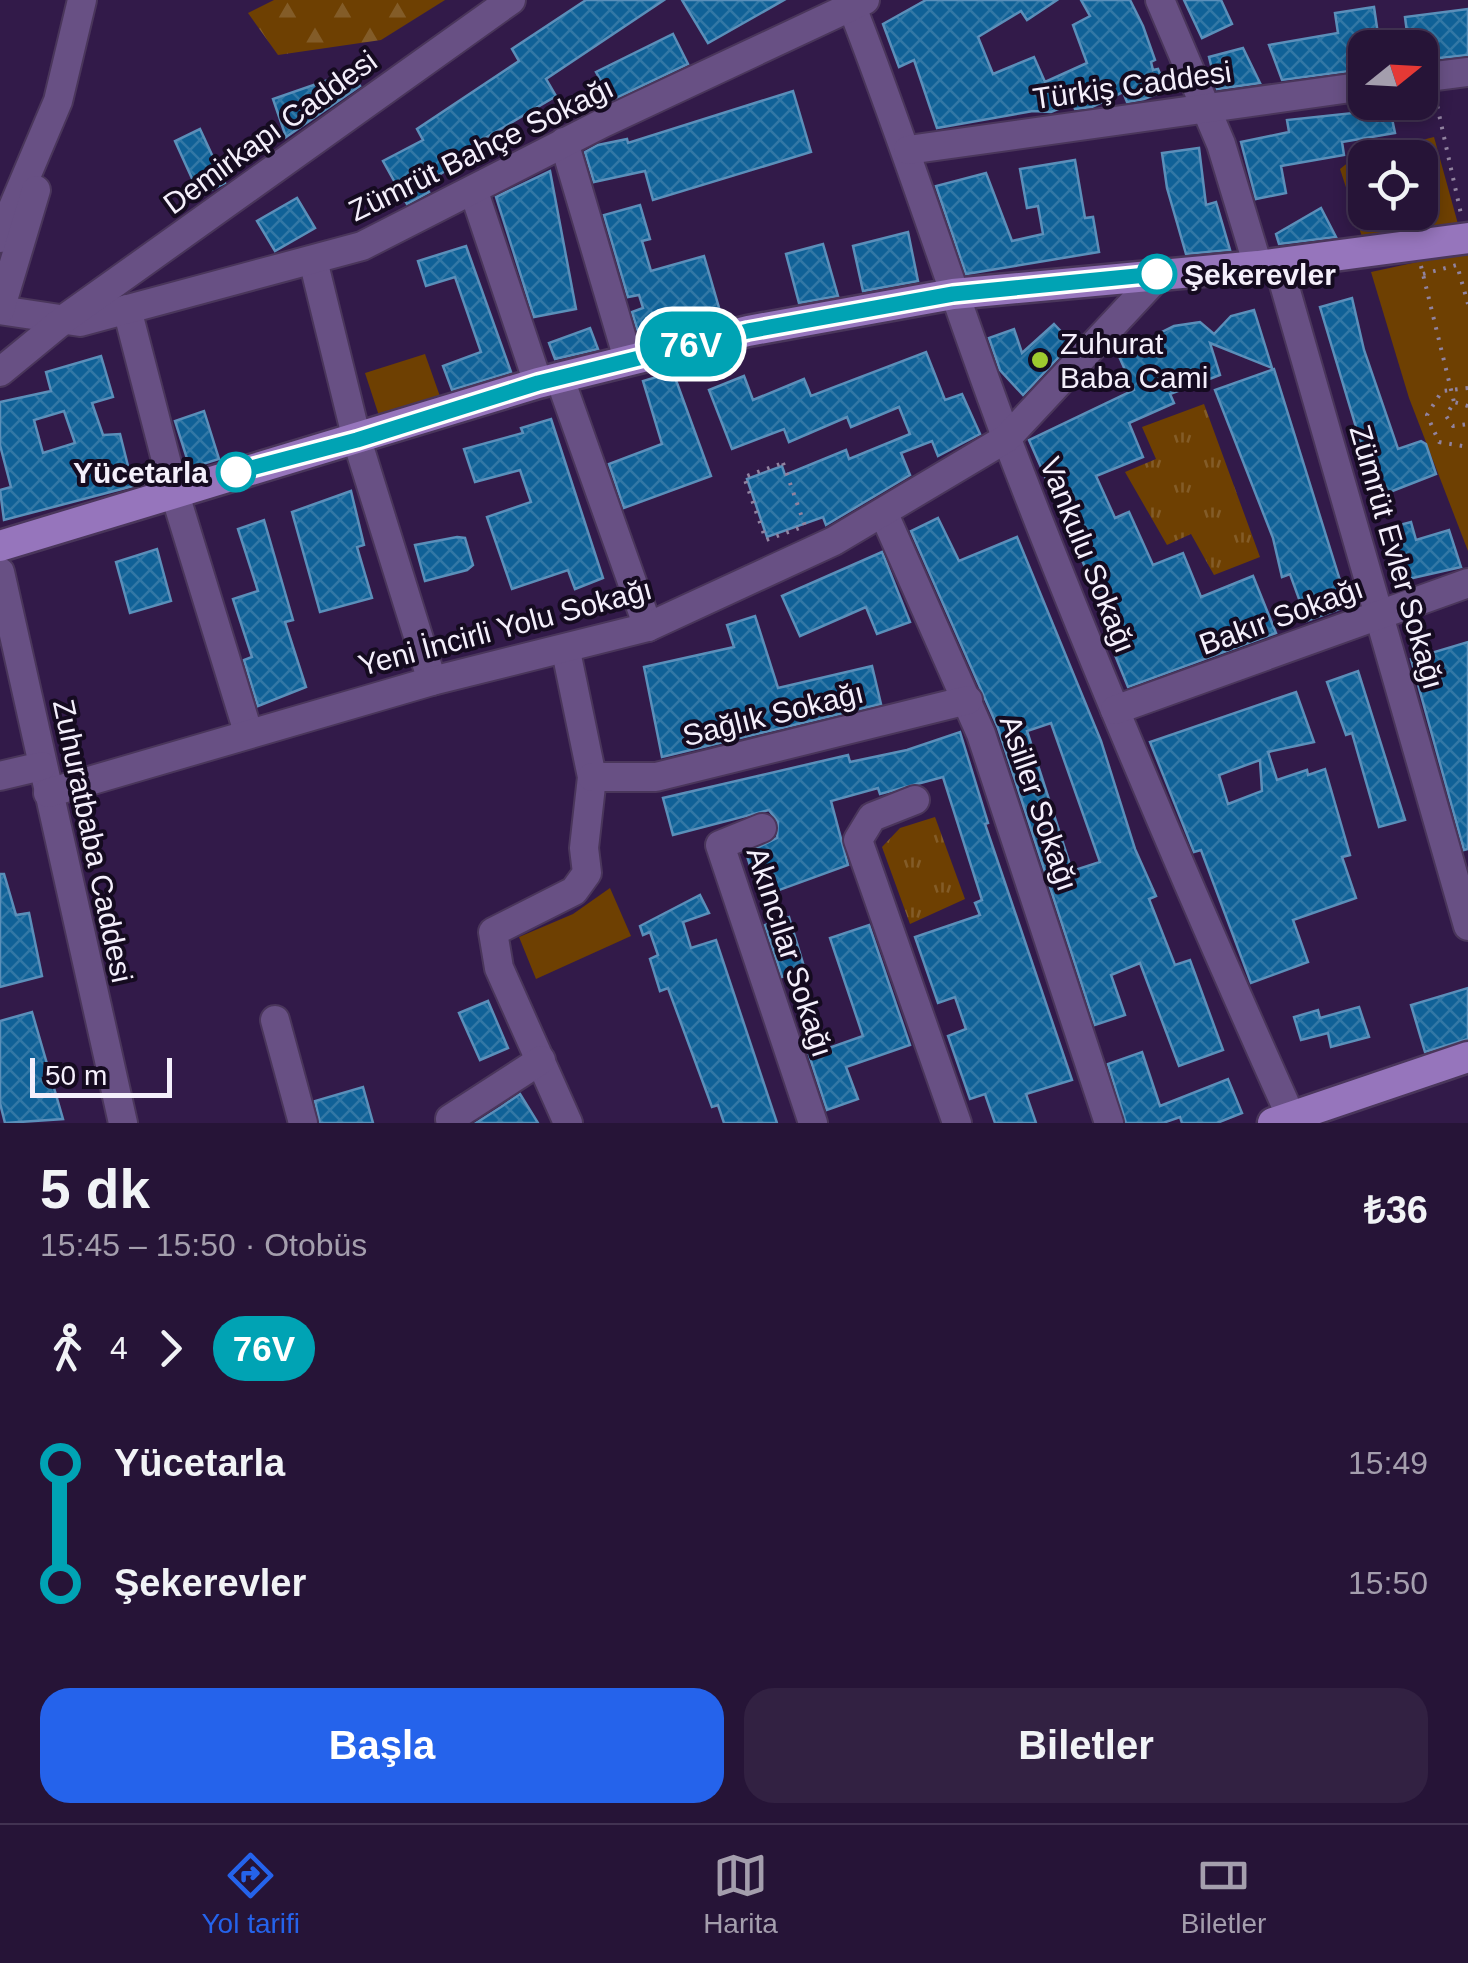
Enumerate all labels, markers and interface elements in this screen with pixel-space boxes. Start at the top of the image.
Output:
north arrow [1348,30,1438,120]
map controls [1348,30,1438,230]
street label: Demirkapı Caddesi [157,44,383,220]
street label: Türkiş Caddesi [1031,55,1233,115]
street label: Zümrüt Bahçe Sokağı [343,71,619,227]
button: locate [1348,140,1438,230]
marker: Şekerevler [1138,255,1176,293]
place label: Şekerevler [1184,258,1336,291]
line badge: 76V [634,312,748,376]
text: 76V [660,325,722,364]
place label: Zuhurat Baba Cami [1060,327,1208,394]
marker: Zuhurat Baba Cami [1029,349,1051,371]
street label: Zümrüt Evler Sokağı [1343,421,1451,693]
street label: Vankulu Sokağı [1034,452,1142,658]
marker: Yücetarla [217,453,255,491]
place label: Yücetarla [73,456,208,489]
street label: Bakır Sokağı [1195,571,1367,661]
street label: Yeni İncirli Yolu Sokağı [355,572,655,682]
street label: Sağlık Sokağı [679,676,867,752]
street label: Zuhuratbaba Caddesi [47,696,139,986]
street label: Asiller Sokağı [994,711,1084,895]
street label: Akıncılar Sokağı [741,843,839,1061]
scale bar [30,1053,172,1098]
text: 50 m [45,1060,107,1091]
text: 5 dk [40,1158,150,1220]
text: ₺36 [1364,1189,1428,1231]
text: 15:45 – 15:50 · Otobüs [40,1227,367,1263]
icon: walk [40,1321,95,1376]
icon: forward [143,1321,198,1376]
text: 76V [233,1329,295,1368]
text: 4 [110,1330,128,1366]
text: Yücetarla [114,1442,285,1484]
text: 15:49 [1348,1445,1428,1481]
text: Şekerevler [114,1562,306,1604]
text: 15:50 [1348,1565,1428,1601]
button: Başla [40,1688,724,1803]
button: Biletler [744,1688,1428,1803]
tab: Yol tarifi [202,1848,300,1940]
tab: Harita [703,1848,778,1940]
tab: Biletler [1181,1848,1266,1940]

